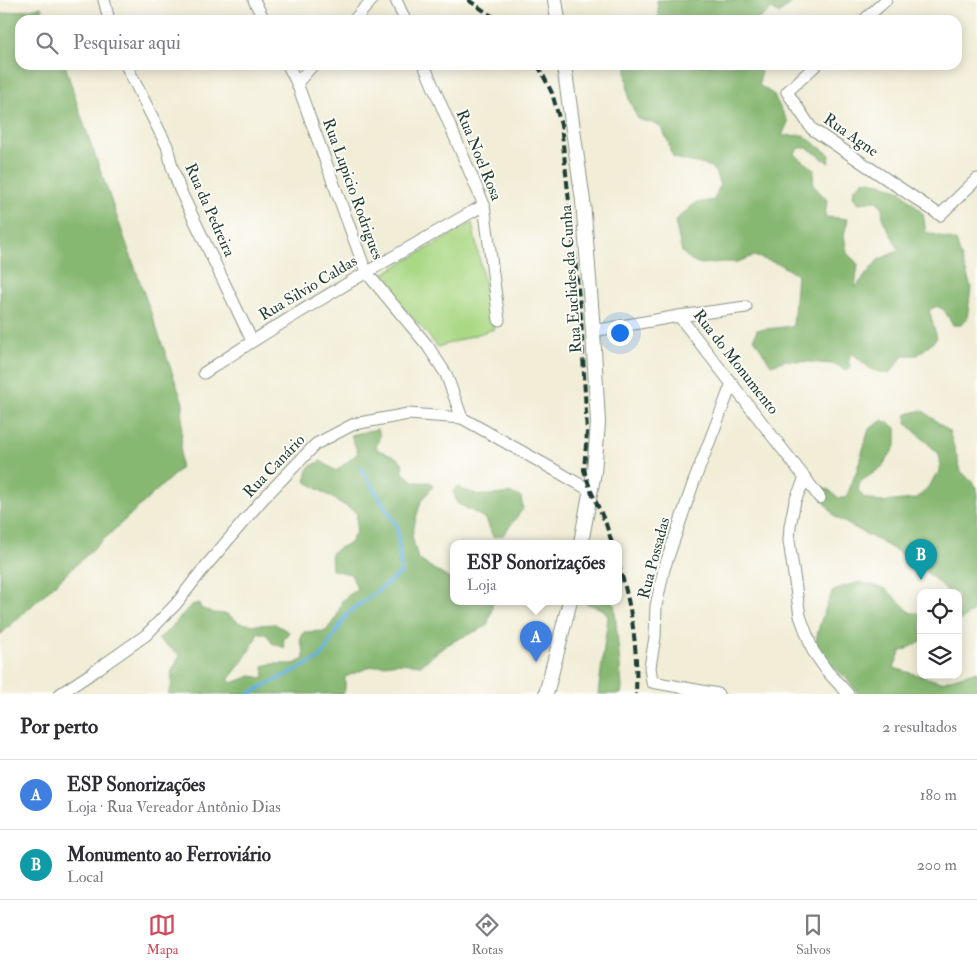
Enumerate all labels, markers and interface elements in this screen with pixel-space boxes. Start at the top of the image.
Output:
search box [15,15,962,70]
icon: search [33,29,61,57]
text: Pesquisar aqui [73,31,181,55]
street label: Rua Noel Rosa [452,107,506,204]
street label: Rua Agne [820,109,883,161]
street label: Rua Lupicio Rodrigues [317,116,388,263]
street label: Rua da Pedreira [180,160,240,260]
street label: Rua Euclides da Cunha [556,204,586,354]
street label: Rua Silvio Caldas [255,251,361,325]
street label: Rua do Monumento [689,305,783,419]
your location [607,320,633,346]
street label: Rua Canário [239,430,309,502]
street label: Rua Possadas [634,515,674,601]
pin: B [905,539,937,580]
popup [450,540,622,605]
text: ESP Sonorizações [467,551,605,575]
text: Loja [467,575,497,595]
map controls [917,589,962,679]
button: locate [917,589,962,634]
pin: A [520,621,552,662]
button: layers [917,634,962,679]
text: Por perto [20,713,98,740]
text: 2 resultados [882,717,957,737]
text: ESP Sonorizações [67,773,205,797]
text: A [31,785,41,805]
text: 180 m [920,785,957,805]
text: Loja · Rua Vereador Antônio Dias [67,797,281,817]
text: Monumento ao Ferroviário [67,843,271,867]
text: B [31,855,41,875]
text: 200 m [917,855,957,875]
text: Local [67,867,104,887]
tab: Mapa [146,911,178,958]
tab: Rotas [471,911,503,958]
tab: Salvos [796,911,831,958]

